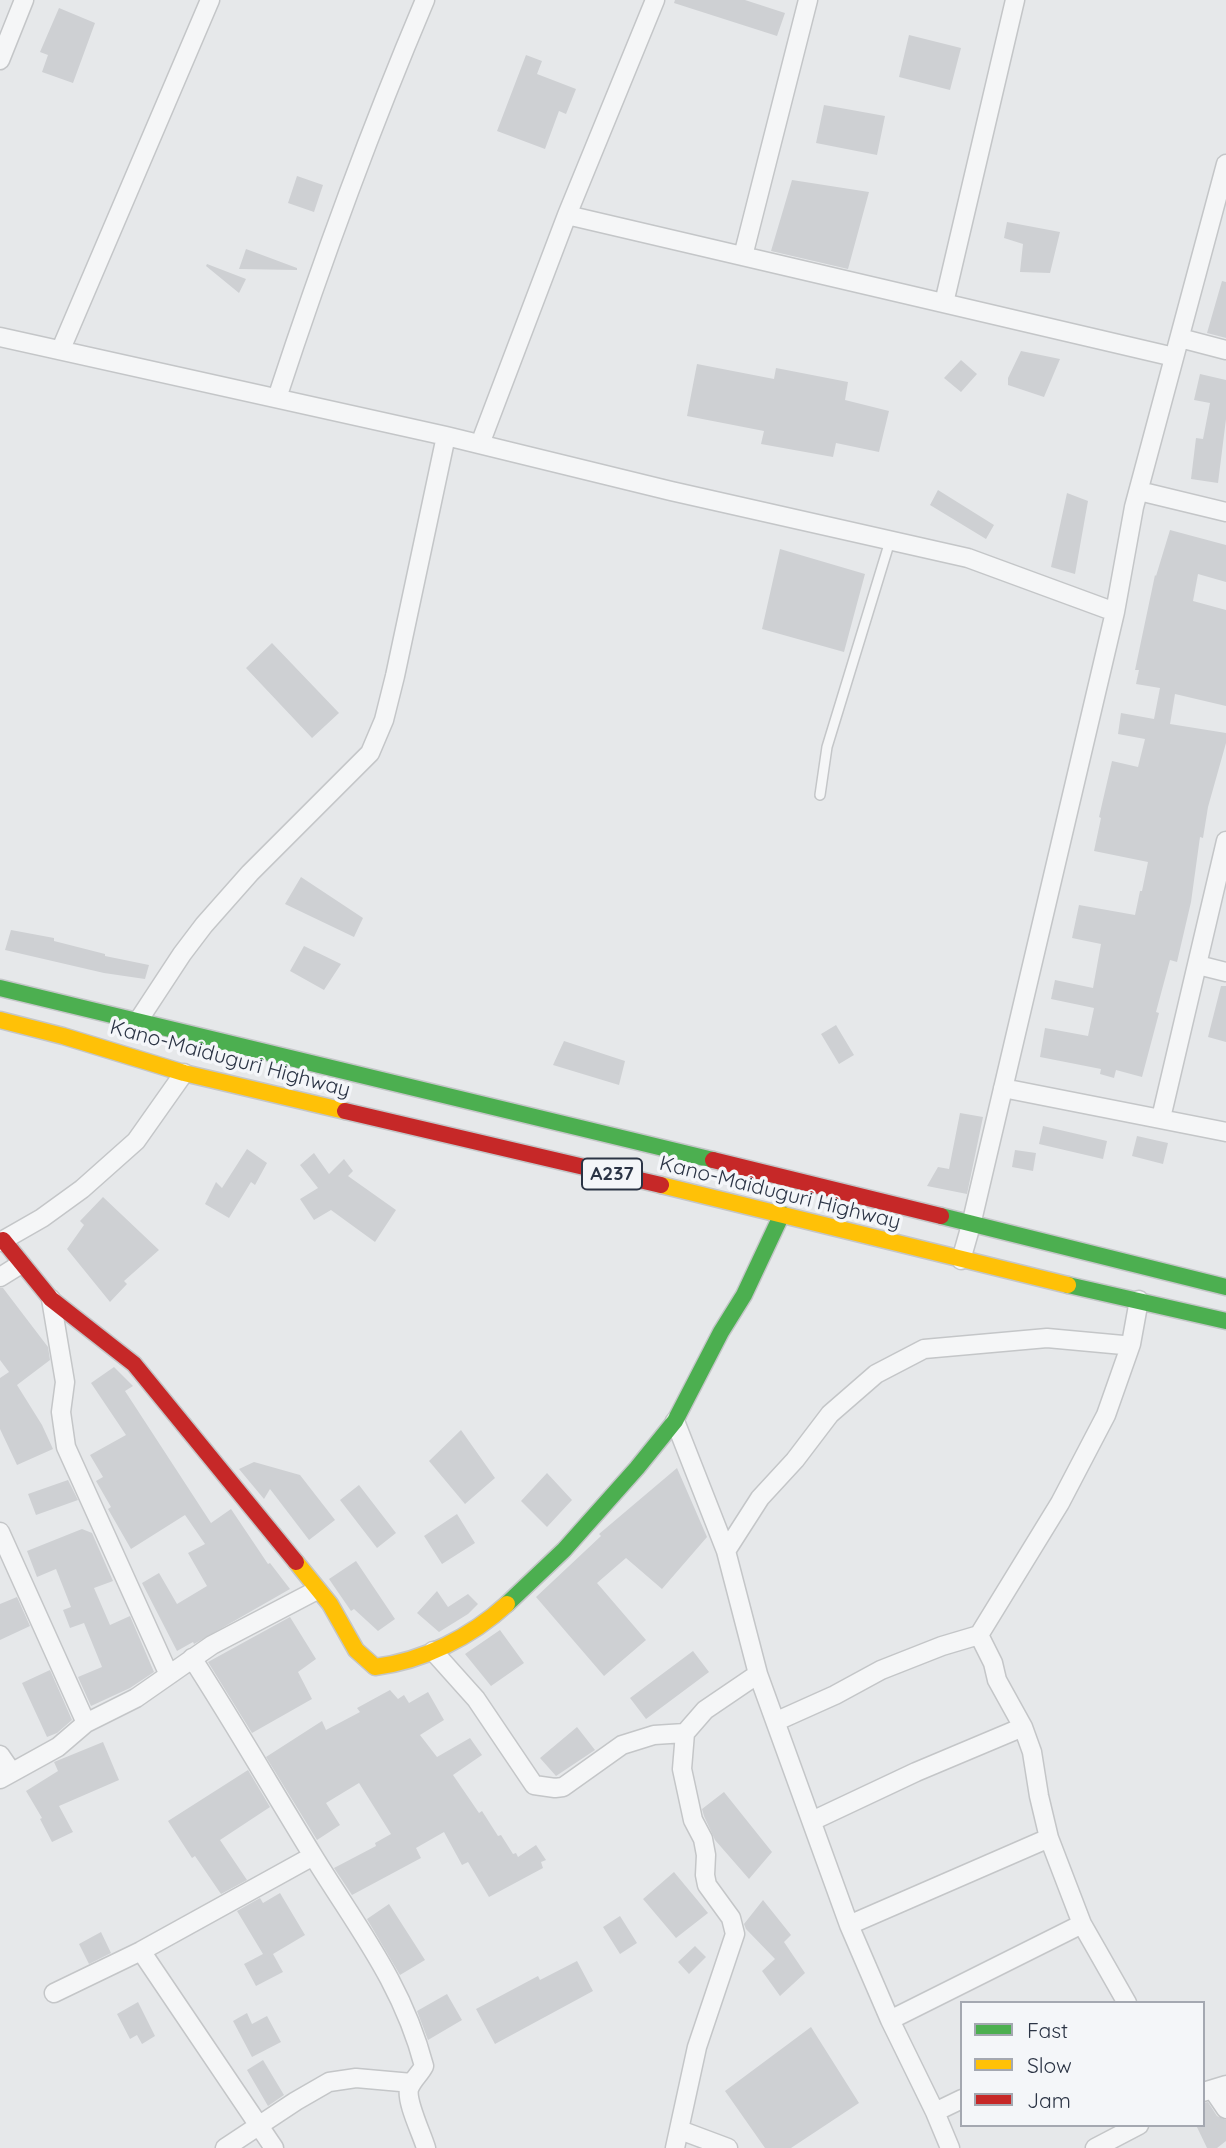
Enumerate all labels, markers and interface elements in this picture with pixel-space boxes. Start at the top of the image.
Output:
street label: Kano-Maiduguri Highway [107,1015,353,1103]
street label: Kano-Maiduguri Highway [657,1151,903,1235]
road number: A237 [582,1158,642,1190]
legend [960,2001,1205,2127]
text: Fast [1027,2017,1068,2043]
text: Slow [1027,2052,1072,2078]
text: Jam [1027,2087,1071,2113]

